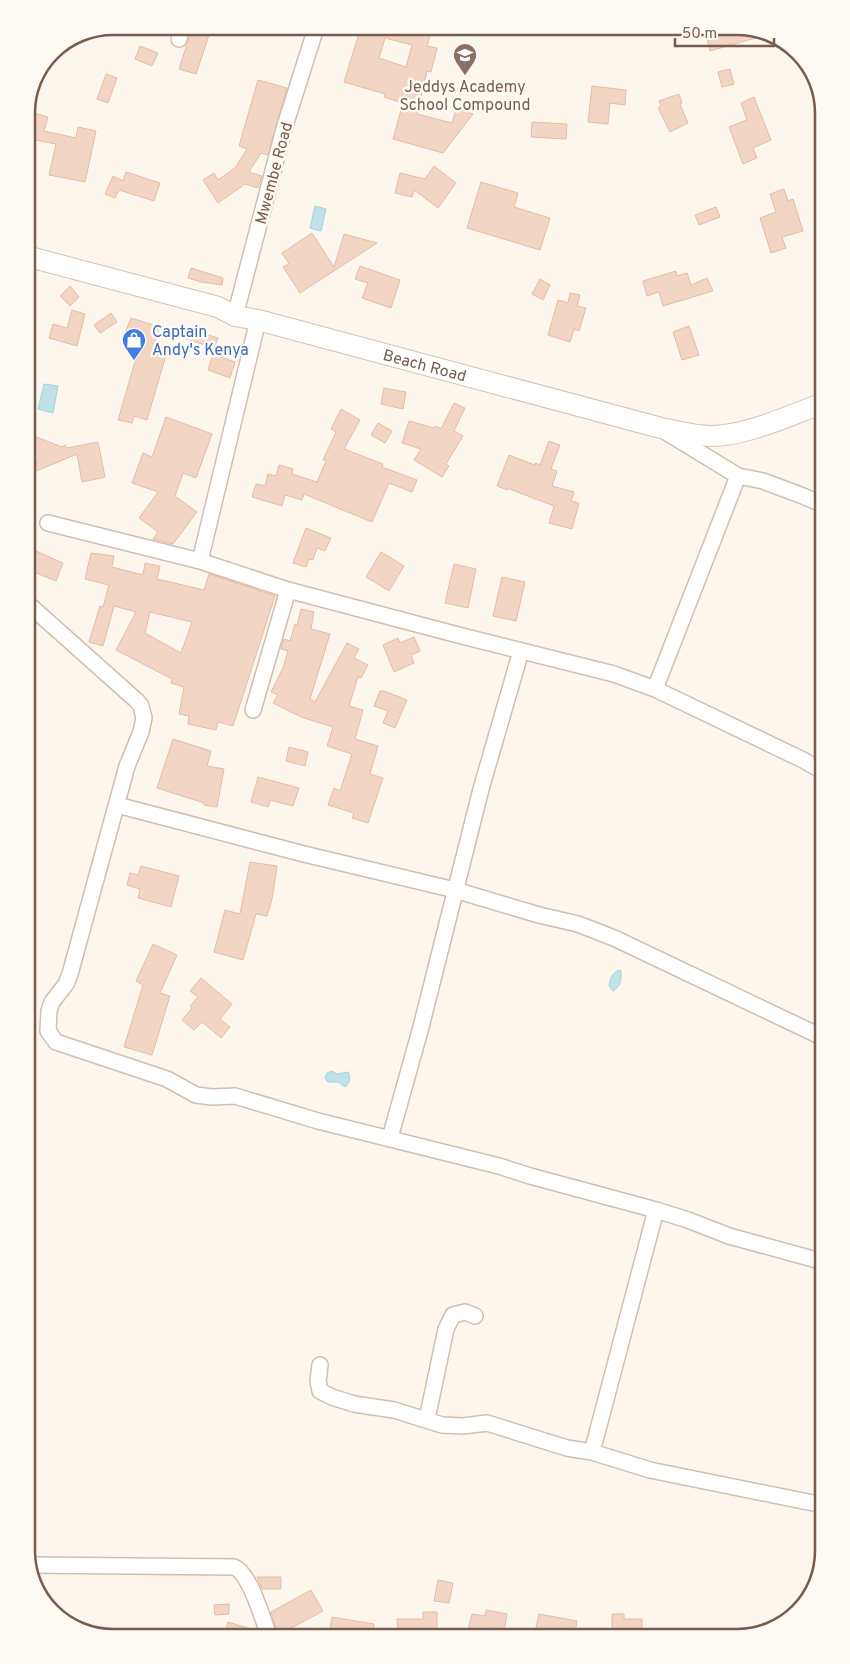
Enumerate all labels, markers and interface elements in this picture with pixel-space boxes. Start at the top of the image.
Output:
scale bar [675,15,774,47]
text: 50 m [682,25,717,44]
school or university icon: Jeddys Academy School Compound [452,42,478,76]
place label: Jeddys Academy School Compound [399,78,531,116]
street label: Mwembe Road [252,120,298,227]
place label: Captain Andy's Kenya [152,323,249,361]
shop icon: Captain Andy's Kenya [121,327,147,361]
street label: Beach Road [380,346,468,387]

